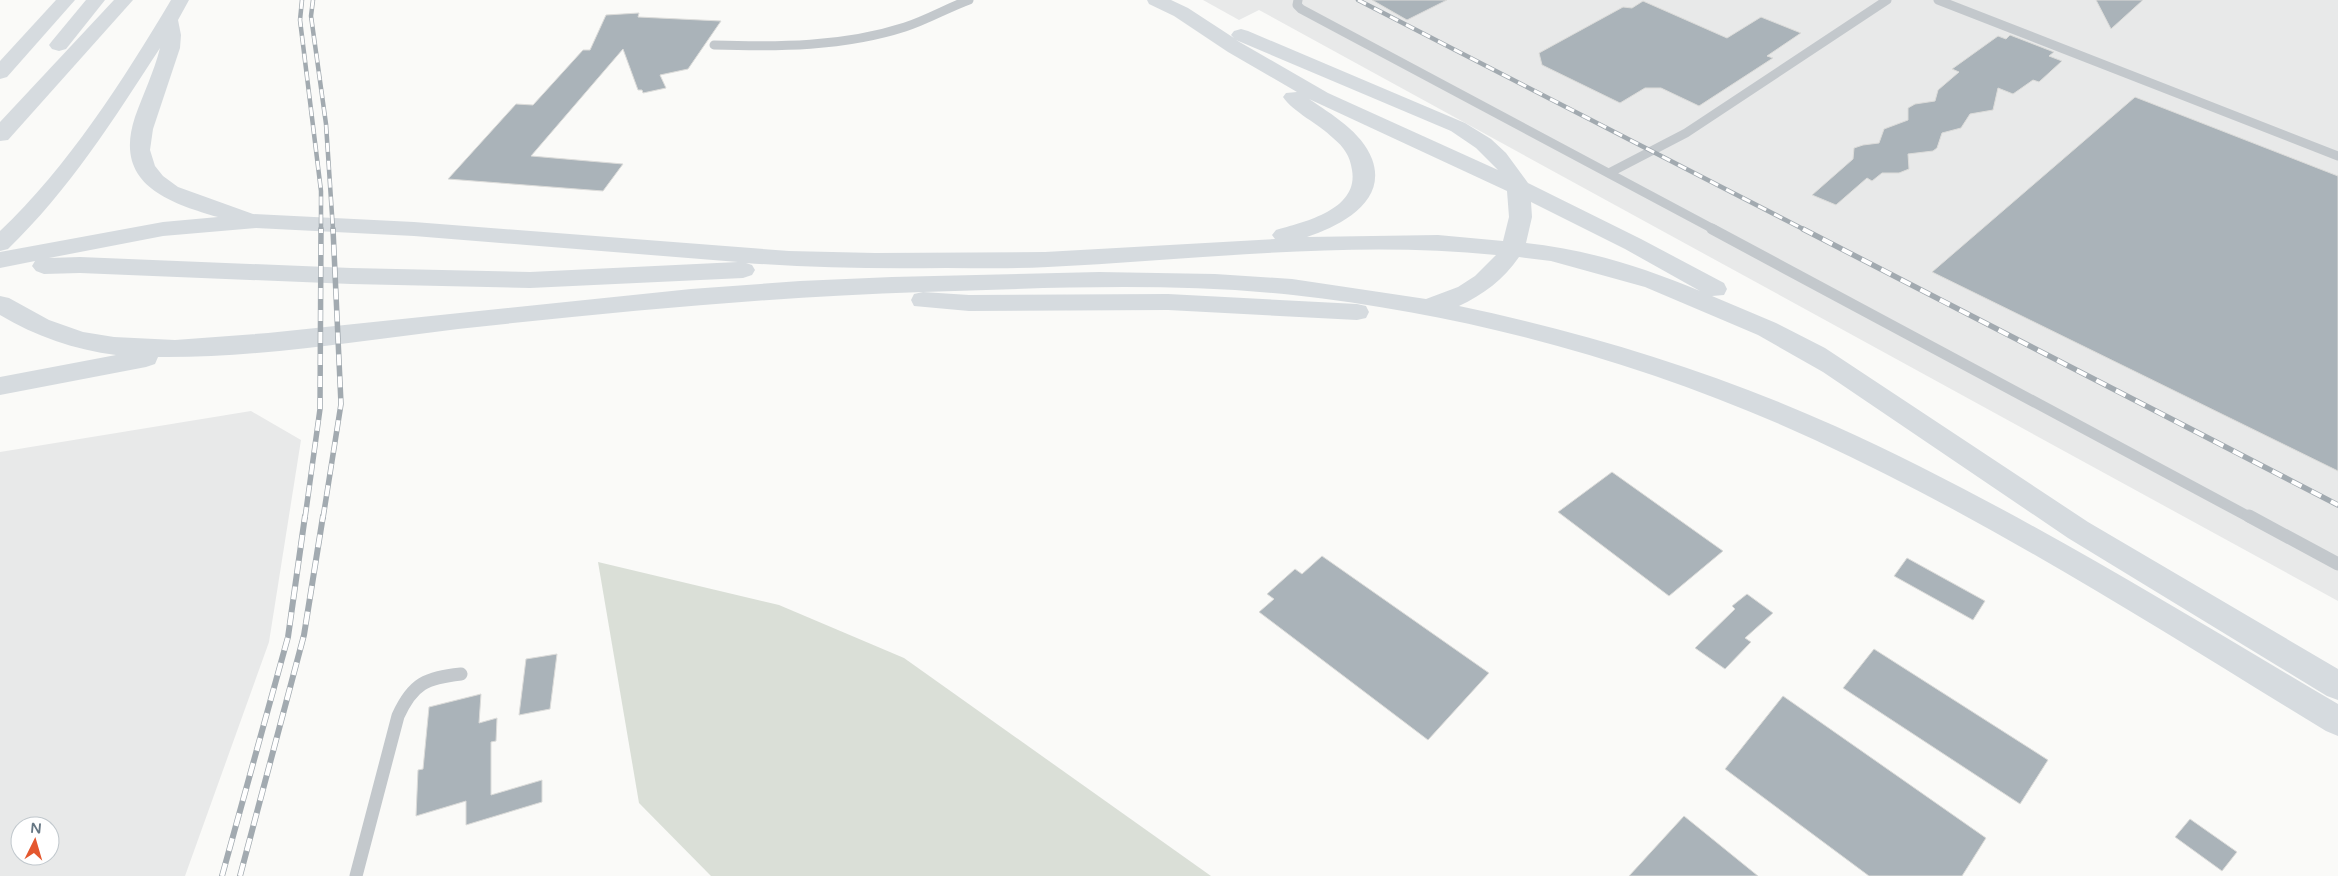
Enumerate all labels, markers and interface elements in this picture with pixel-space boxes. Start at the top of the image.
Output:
north arrow [10,816,60,866]
text: N [30,820,42,838]

